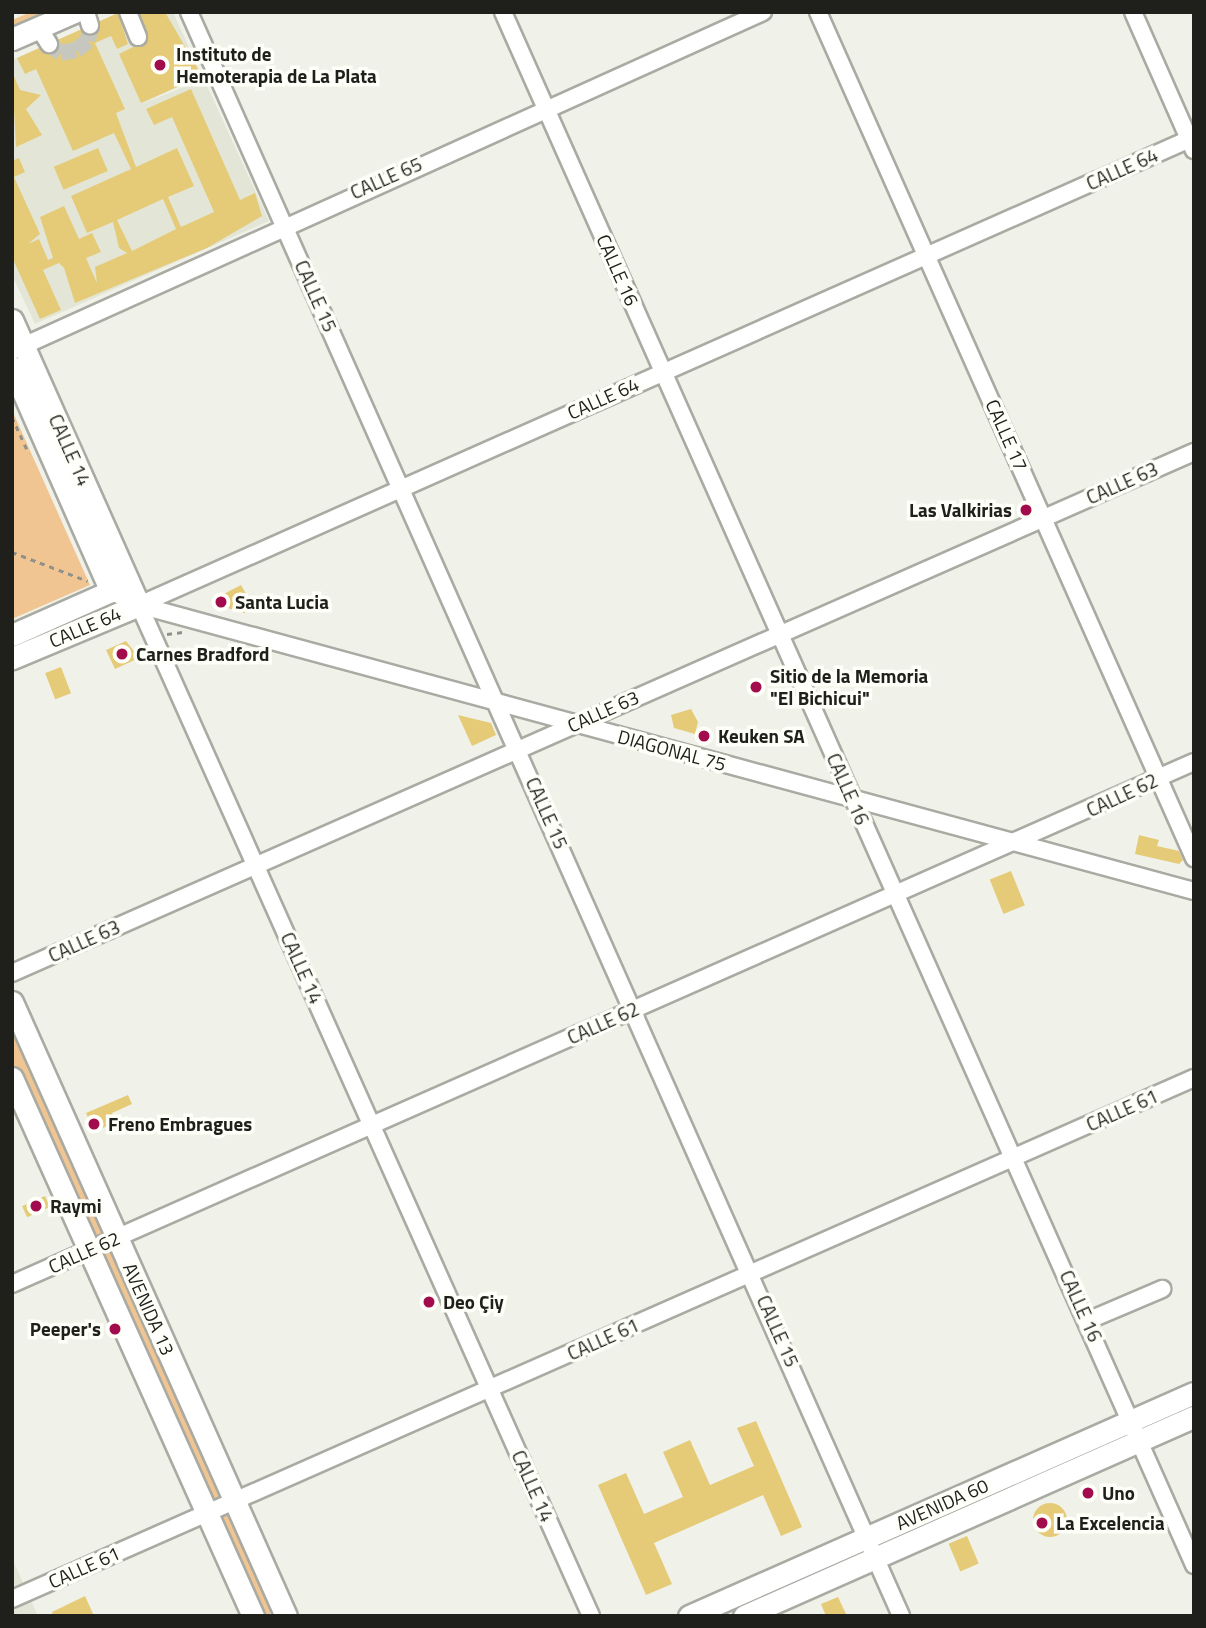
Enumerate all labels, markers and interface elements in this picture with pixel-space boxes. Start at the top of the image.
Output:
place label: Instituto de Hemoterapia de La Plata [176,43,377,87]
marker: Instituto de Hemoterapia de La Plata [150,55,170,75]
street label: CALLE 64 [1083,143,1161,195]
street label: CALLE 65 [347,152,425,204]
street label: CALLE 16 [592,231,644,309]
street label: CALLE 15 [290,257,342,335]
street label: CALLE 64 [564,372,642,424]
street label: CALLE 17 [981,396,1033,474]
street label: CALLE 14 [44,411,96,489]
street label: CALLE 63 [1083,457,1161,509]
place label: Las Valkirias [909,499,1012,521]
marker: Las Valkirias [1018,502,1034,518]
place label: Santa Lucia [235,591,329,613]
marker: Santa Lucia [213,594,229,610]
street label: CALLE 64 [46,602,124,652]
place label: Carnes Bradford [136,643,270,665]
marker: Carnes Bradford [114,646,130,662]
place label: Sitio de la Memoria "El Bichicui" [770,665,928,709]
marker: Sitio de la Memoria "El Bichicui" [748,679,764,695]
street label: CALLE 63 [564,685,642,737]
street label: DIAGONAL 75 [615,725,729,775]
place label: Keuken SA [718,725,805,747]
marker: Keuken SA [696,728,712,744]
street label: CALLE 16 [822,750,874,828]
street label: CALLE 62 [1083,769,1161,821]
street label: CALLE 15 [521,774,573,852]
street label: CALLE 63 [45,915,123,967]
street label: CALLE 14 [276,929,328,1007]
street label: CALLE 62 [564,997,642,1049]
street label: CALLE 61 [1083,1084,1161,1136]
place label: Freno Embragues [108,1113,252,1135]
marker: Freno Embragues [86,1116,102,1132]
place label: Raymi [50,1195,102,1217]
marker: Raymi [28,1198,44,1214]
street label: CALLE 62 [45,1226,123,1278]
street label: AVENIDA 13 [119,1259,179,1359]
street label: CALLE 16 [1055,1267,1107,1345]
place label: Deo Çiy [443,1291,504,1313]
street label: CALLE 15 [752,1292,804,1370]
marker: Deo Çiy [421,1294,437,1310]
street label: CALLE 61 [564,1313,642,1365]
place label: Peeper's [30,1318,101,1340]
marker: Peeper's [107,1321,123,1337]
street label: CALLE 14 [507,1447,559,1525]
street label: AVENIDA 60 [892,1474,992,1534]
place label: Uno [1102,1482,1135,1504]
marker: Uno [1080,1485,1096,1501]
place label: La Excelencia [1056,1512,1165,1534]
marker: La Excelencia [1034,1515,1050,1531]
street label: CALLE 61 [45,1541,123,1593]

